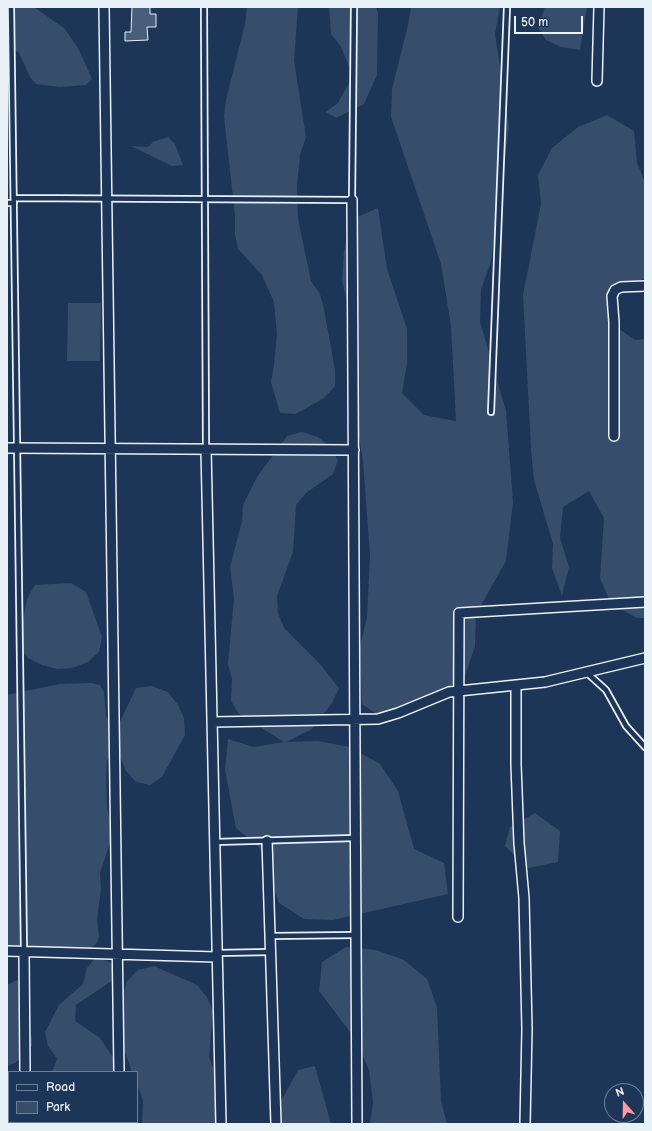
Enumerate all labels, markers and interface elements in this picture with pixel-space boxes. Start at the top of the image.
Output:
scale bar [516,8,585,34]
text: 50 m [521,15,548,30]
legend [8,1071,138,1123]
text: Road [46,1080,75,1095]
north arrow [604,1083,644,1123]
text: N [614,1085,626,1100]
text: Park [46,1100,70,1115]

